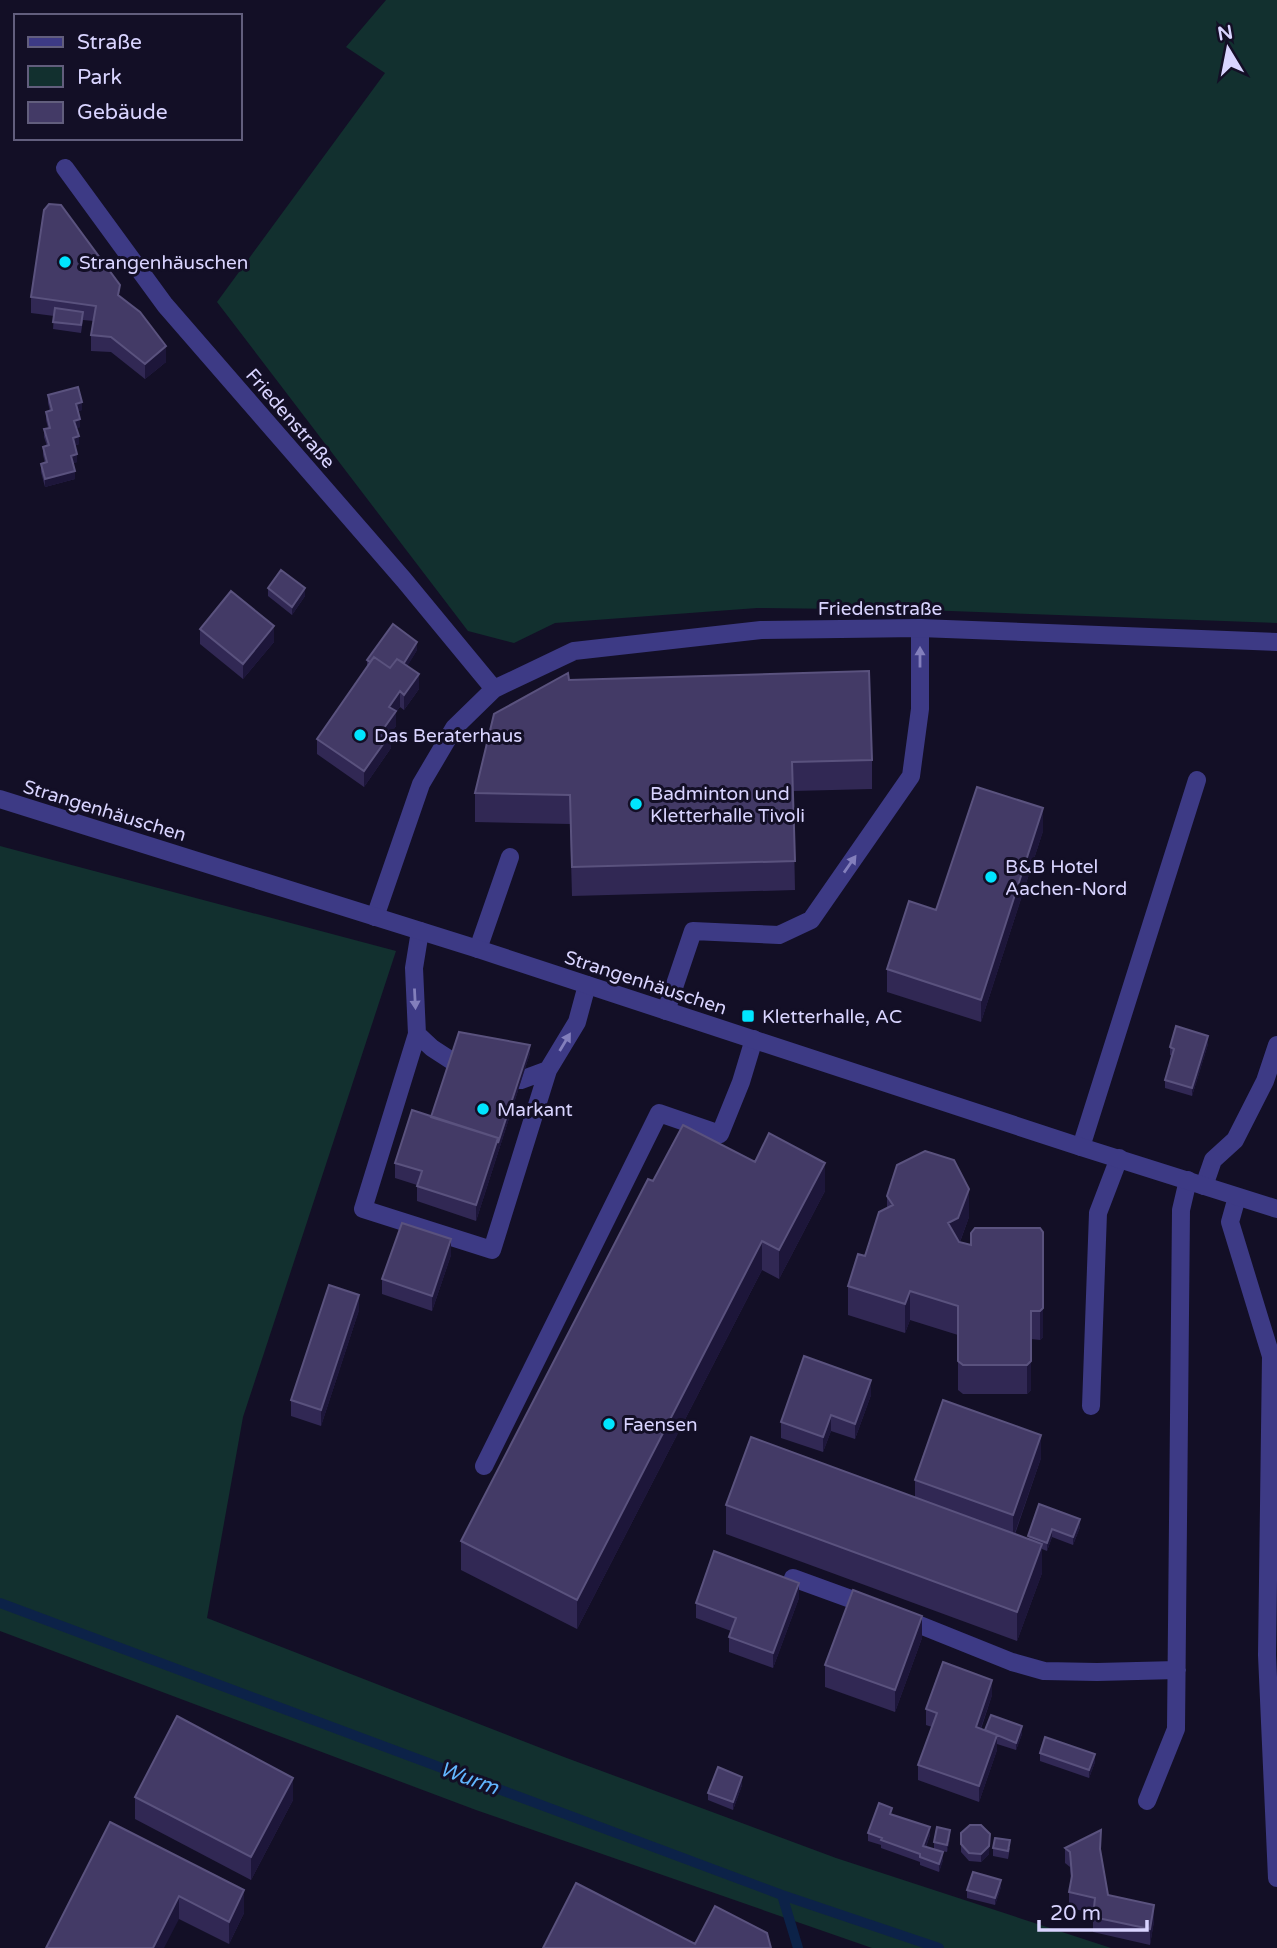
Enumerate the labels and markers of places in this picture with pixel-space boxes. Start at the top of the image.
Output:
place label: Strangenhäuschen [79,252,248,274]
marker: Strangenhäuschen [57,254,73,270]
place label: Das Beraterhaus [374,725,522,747]
marker: Das Beraterhaus [352,727,368,743]
place label: Badminton und Kletterhalle Tivoli [650,783,805,827]
marker: Badminton und Kletterhalle Tivoli [628,796,644,812]
place label: B&B Hotel Aachen-Nord [1005,856,1127,900]
marker: B&B Hotel Aachen-Nord [983,869,999,885]
place label: Kletterhalle, AC [762,1006,902,1028]
marker: Kletterhalle, AC [740,1008,756,1024]
place label: Markant [497,1099,573,1121]
marker: Markant [475,1101,491,1117]
place label: Faensen [623,1414,698,1436]
marker: Faensen [601,1416,617,1432]

